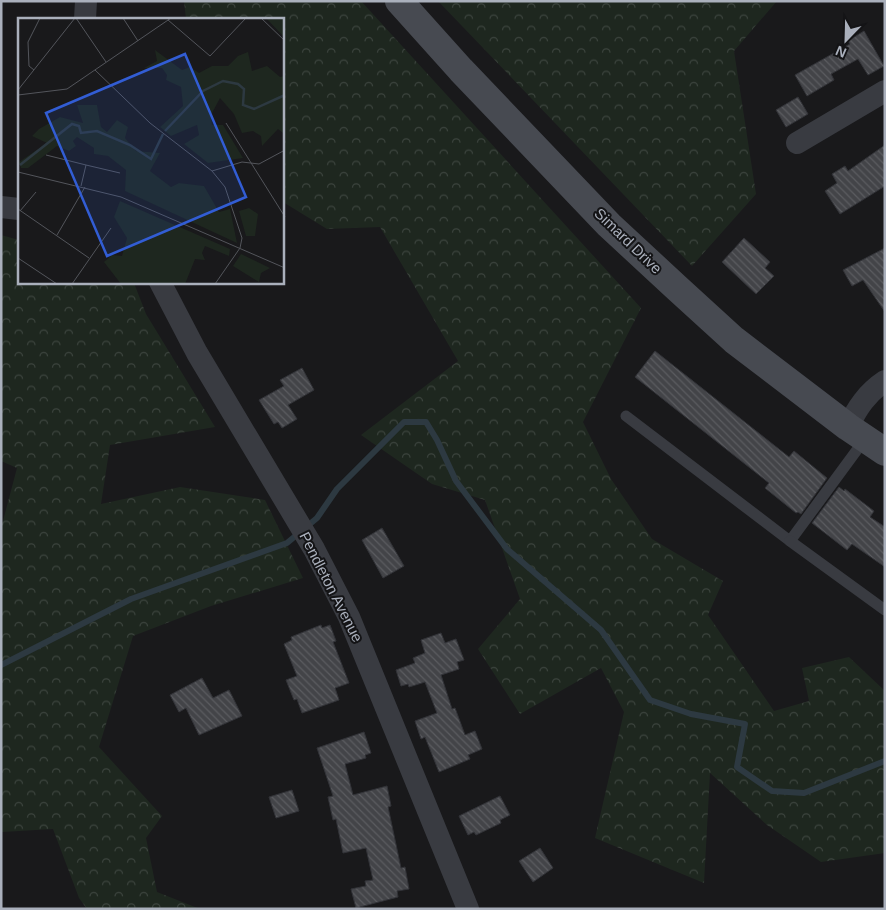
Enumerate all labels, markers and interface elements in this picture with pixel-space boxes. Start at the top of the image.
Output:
north arrow [821,15,871,65]
inset map [18,18,284,284]
text: N [833,43,849,61]
street label: Simard Drive [591,204,665,277]
street label: Pendleton Avenue [296,529,367,645]

